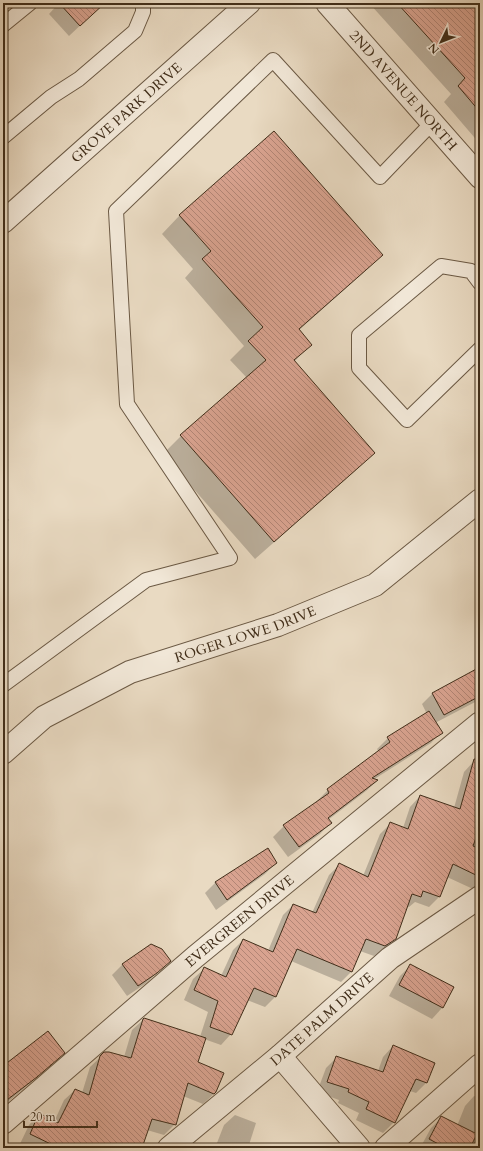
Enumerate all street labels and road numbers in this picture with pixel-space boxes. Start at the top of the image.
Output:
street label: 2ND AVENUE NORTH [347,26,461,154]
street label: GROVE PARK DRIVE [67,58,186,167]
street label: ROGER LOWE DRIVE [172,601,319,667]
street label: EVERGREEN DRIVE [181,870,298,971]
street label: DATE PALM DRIVE [266,967,378,1070]

